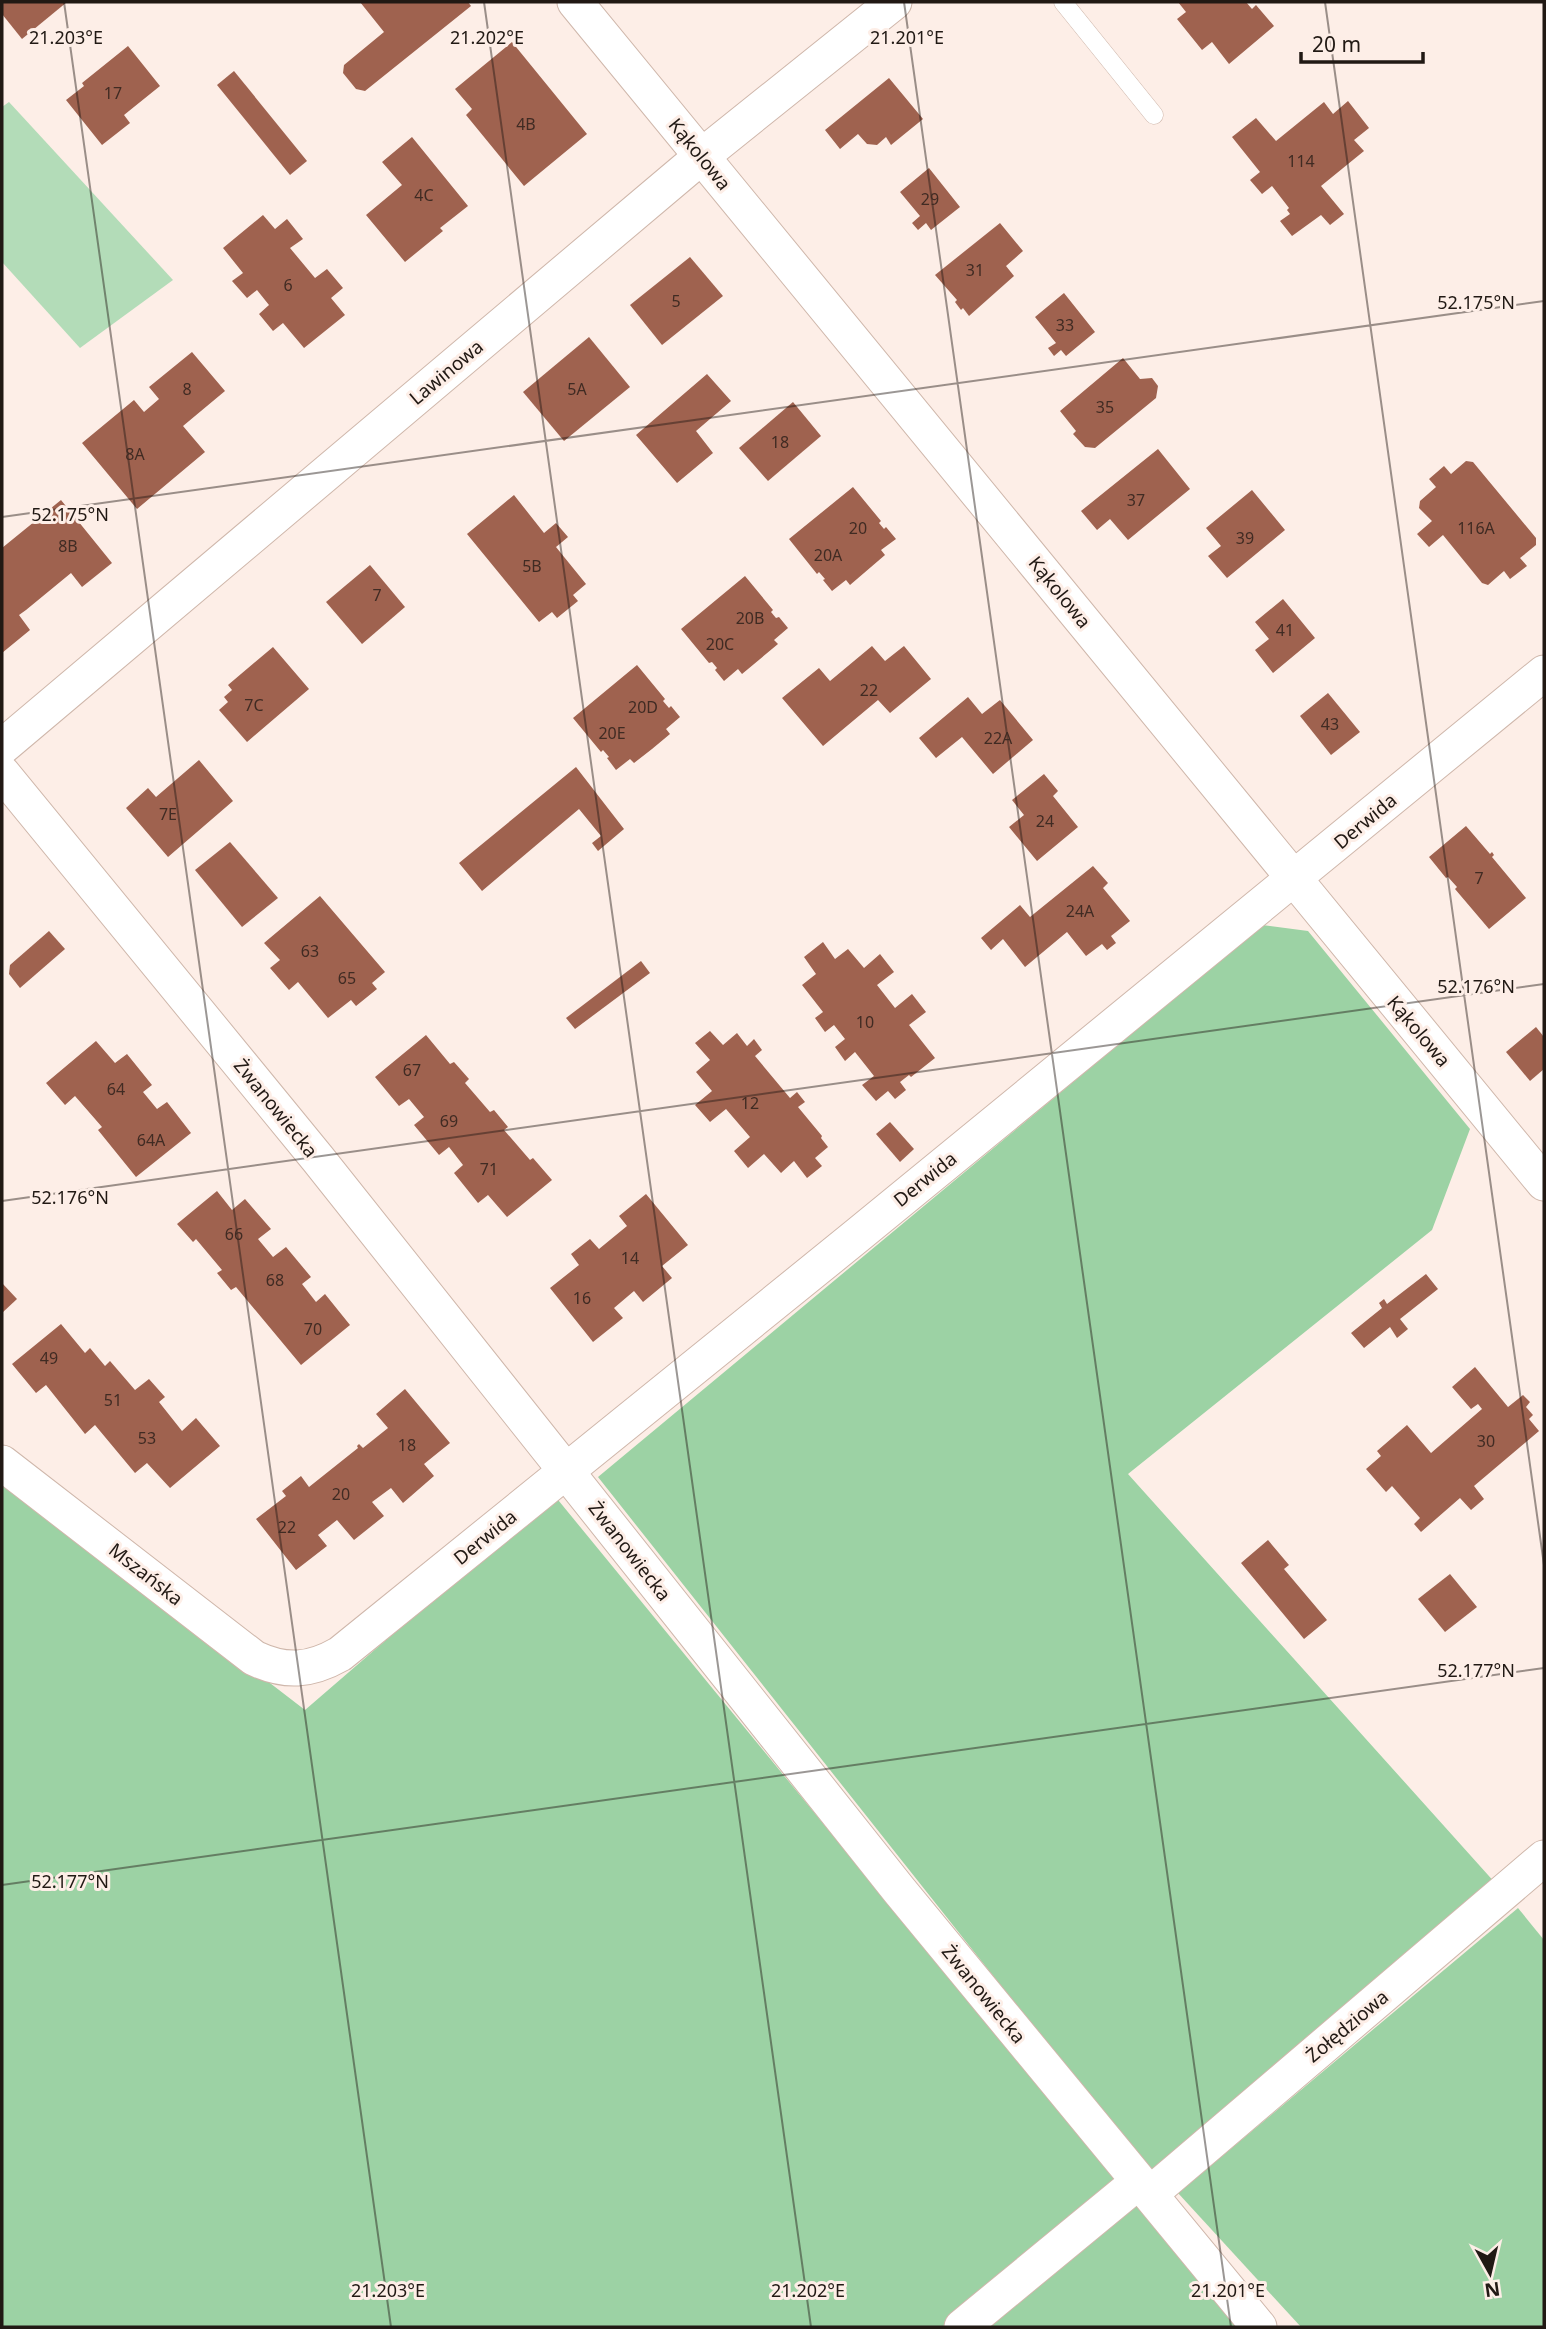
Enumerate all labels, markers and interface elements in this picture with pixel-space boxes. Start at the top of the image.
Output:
scale bar [1301,21,1424,65]
text: 21.203°E [29,25,103,49]
text: 21.202°E [450,25,524,49]
text: 21.201°E [870,25,944,49]
text: 20 m [1312,30,1361,58]
house number: 17 [104,82,122,104]
house number: 4B [516,113,536,135]
street label: Kąkolowa [663,113,737,195]
house number: 114 [1287,150,1315,172]
house number: 4C [414,184,434,206]
house number: 29 [921,188,939,210]
house number: 31 [966,259,984,281]
house number: 6 [283,274,293,296]
house number: 5 [671,290,681,312]
text: 52.175°N [1437,290,1515,314]
house number: 33 [1056,314,1074,336]
street label: Lawinowa [404,333,488,411]
house number: 8 [182,378,192,400]
house number: 5A [567,378,587,400]
house number: 35 [1096,396,1114,418]
house number: 18 [771,431,789,453]
house number: 8A [125,443,145,465]
house number: 37 [1127,489,1145,511]
text: 52.175°N [31,502,109,526]
house number: 20 [849,517,867,539]
house number: 116A [1457,517,1496,539]
house number: 39 [1236,527,1254,549]
house number: 8B [58,535,78,557]
house number: 20A [814,544,843,566]
street label: Kąkolowa [1023,551,1097,633]
house number: 5B [522,555,542,577]
house number: 7 [372,584,382,606]
house number: 20B [736,607,764,629]
house number: 41 [1276,619,1294,641]
house number: 20C [706,633,734,655]
house number: 22 [860,679,878,701]
house number: 7C [244,694,264,716]
house number: 20D [628,696,658,718]
house number: 43 [1321,713,1339,735]
house number: 20E [598,722,626,744]
house number: 22A [984,727,1013,749]
street label: Derwida [1328,787,1402,855]
house number: 7E [159,803,177,825]
house number: 24 [1036,810,1054,832]
house number: 7 [1474,867,1484,889]
house number: 24A [1066,900,1095,922]
house number: 63 [301,940,319,962]
house number: 65 [338,967,356,989]
text: 52.176°N [1437,974,1515,998]
street label: Kąkolowa [1382,990,1456,1072]
house number: 10 [856,1011,874,1033]
street label: Żwanowiecka [228,1053,324,1163]
house number: 67 [403,1059,421,1081]
house number: 64 [107,1078,125,1100]
house number: 12 [741,1092,759,1114]
house number: 69 [440,1110,458,1132]
house number: 64A [137,1129,166,1151]
street label: Derwida [888,1145,962,1213]
house number: 71 [480,1158,498,1180]
text: 52.176°N [31,1185,109,1209]
house number: 66 [225,1223,243,1245]
house number: 14 [621,1247,639,1269]
house number: 68 [266,1269,284,1291]
house number: 16 [573,1287,591,1309]
house number: 70 [304,1318,322,1340]
house number: 49 [40,1347,58,1369]
house number: 51 [104,1389,122,1411]
house number: 53 [138,1427,156,1449]
house number: 30 [1477,1430,1495,1452]
house number: 18 [398,1434,416,1456]
house number: 20 [332,1483,350,1505]
street label: Żwanowiecka [583,1496,677,1606]
street label: Derwida [448,1503,522,1571]
house number: 22 [278,1516,296,1538]
street label: Mszańska [103,1537,189,1611]
text: 52.177°N [1437,1658,1515,1682]
text: 52.177°N [31,1869,109,1893]
street label: Żwanowiecka [936,1939,1032,2049]
street label: Żołędziowa [1300,1984,1394,2068]
north arrow [1455,2238,1525,2308]
text: N [1483,2276,1502,2304]
text: 21.203°E [351,2278,425,2302]
text: 21.202°E [771,2278,845,2302]
text: 21.201°E [1191,2278,1265,2302]

